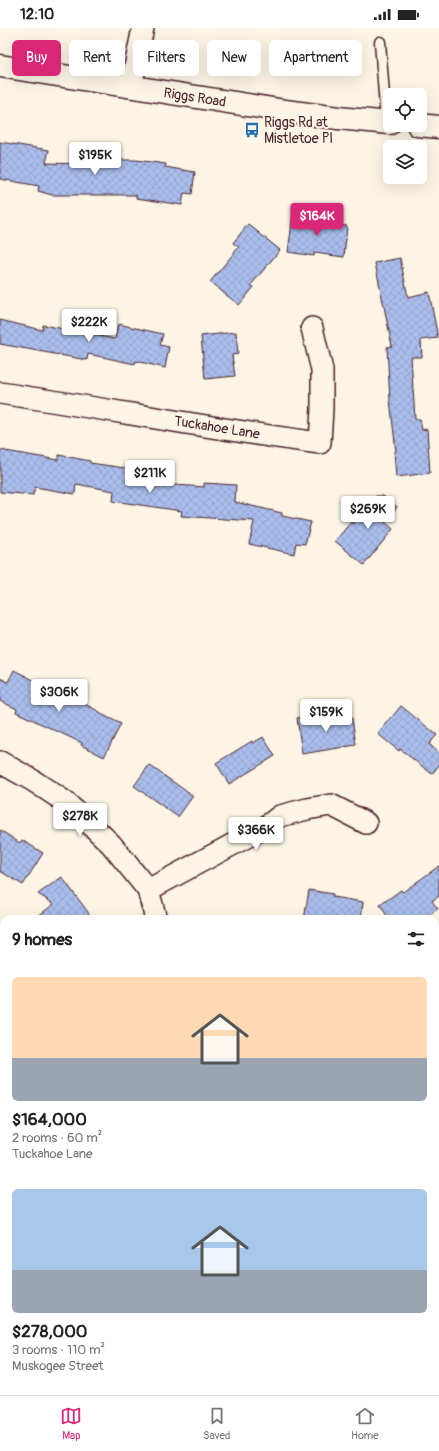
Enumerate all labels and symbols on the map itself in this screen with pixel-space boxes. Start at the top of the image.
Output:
street label: Riggs Road [162,84,227,111]
place label: Riggs Rd at Mistletoe Pl [264,114,333,147]
bus stop icon: Riggs Rd at Mistletoe Pl [243,121,261,139]
pin: $195K [67,142,123,176]
pin: $164K [289,203,345,237]
pin: $222K [61,309,117,343]
street label: Tuckahoe Lane [173,412,261,443]
pin: $211K [122,460,178,494]
pin: $269K [340,496,396,530]
pin: $306K [31,679,87,713]
pin: $159K [298,699,354,733]
pin: $278K [52,803,108,837]
pin: $366K [228,817,284,851]

